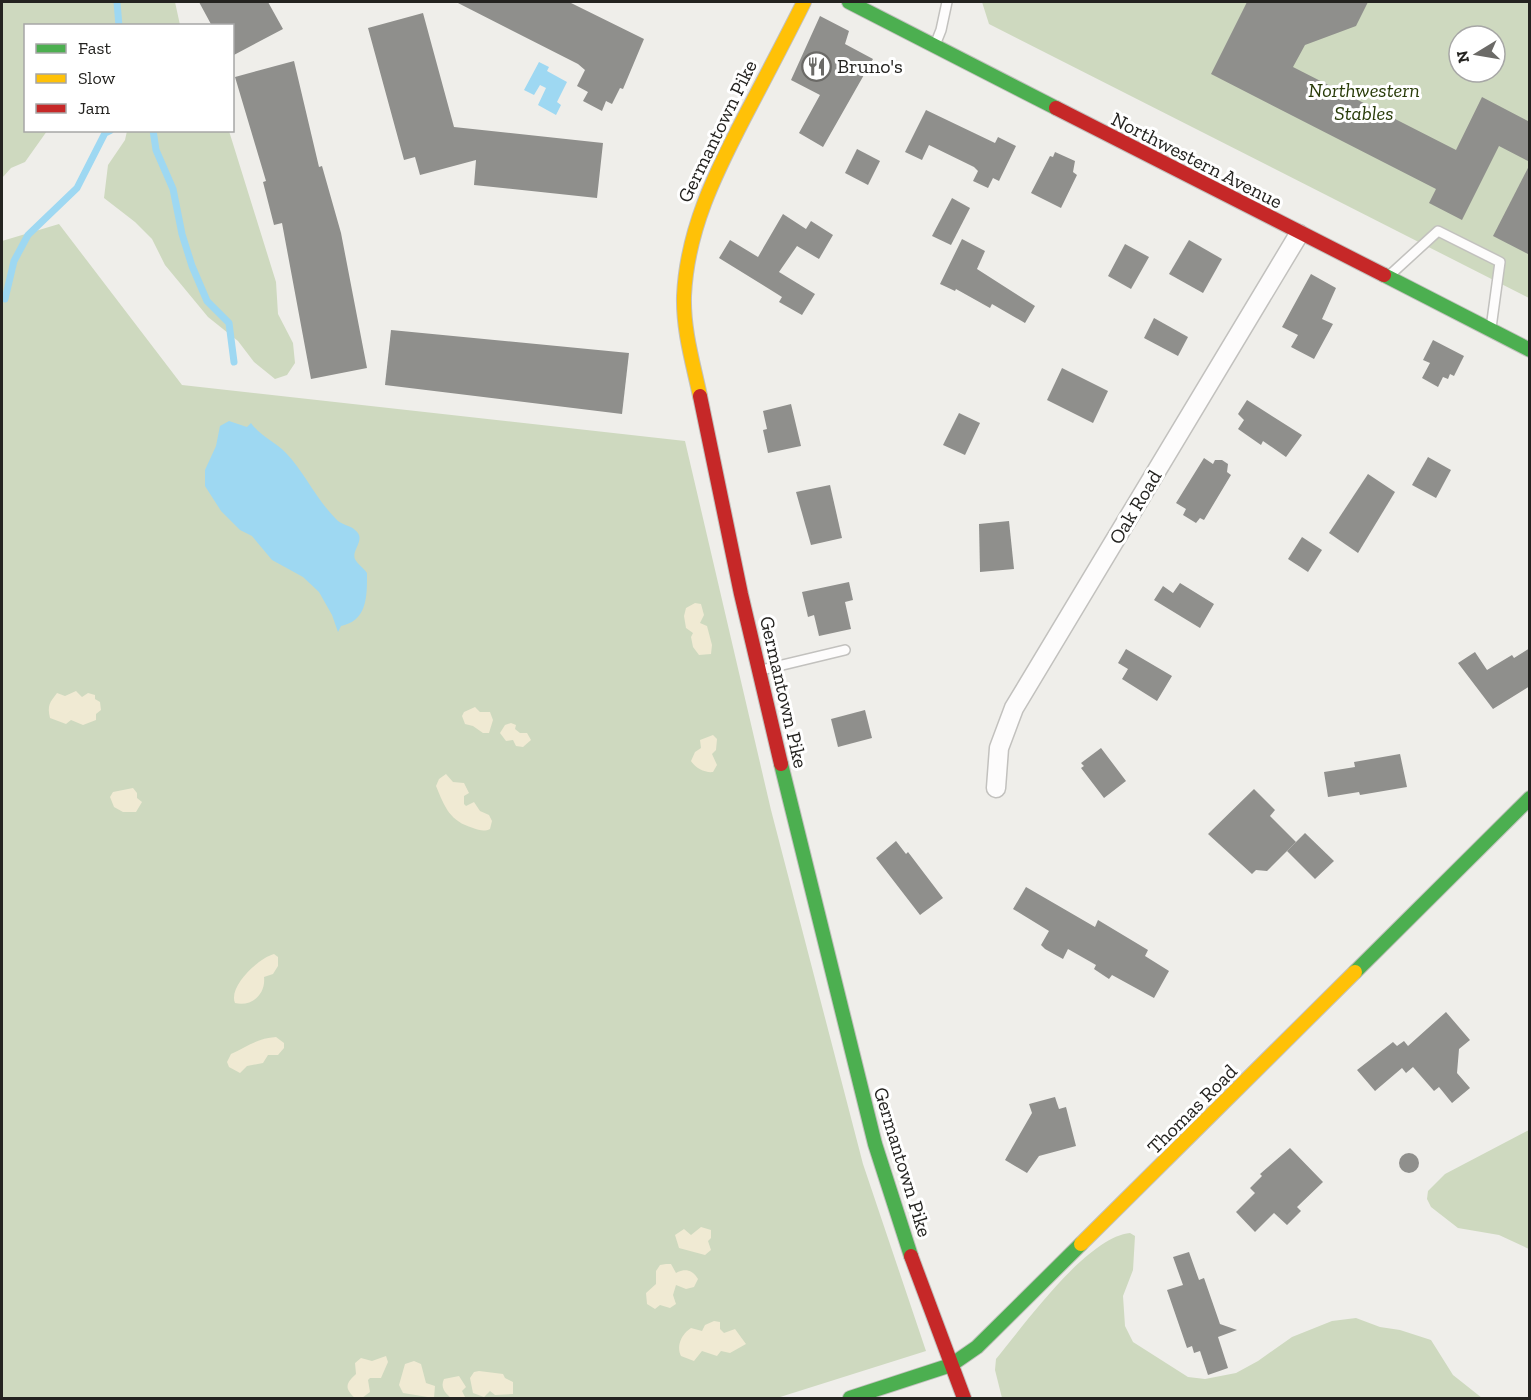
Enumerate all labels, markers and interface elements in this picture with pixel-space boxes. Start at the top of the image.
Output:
legend [24,24,234,132]
north arrow [1447,24,1507,84]
text: Fast [78,37,111,59]
text: N [1452,49,1473,65]
restaurant icon: Bruno's [800,50,832,82]
place label: Bruno's [837,54,903,78]
street label: Germantown Pike [672,56,762,206]
text: Slow [78,67,115,89]
park label: Northwestern Stables [1308,78,1420,125]
text: Jam [78,97,110,119]
street label: Northwestern Avenue [1108,107,1286,213]
street label: Oak Road [1104,466,1166,548]
street label: Germantown Pike [755,614,813,770]
street label: Thomas Road [1142,1059,1242,1159]
street label: Germantown Pike [869,1084,937,1240]

